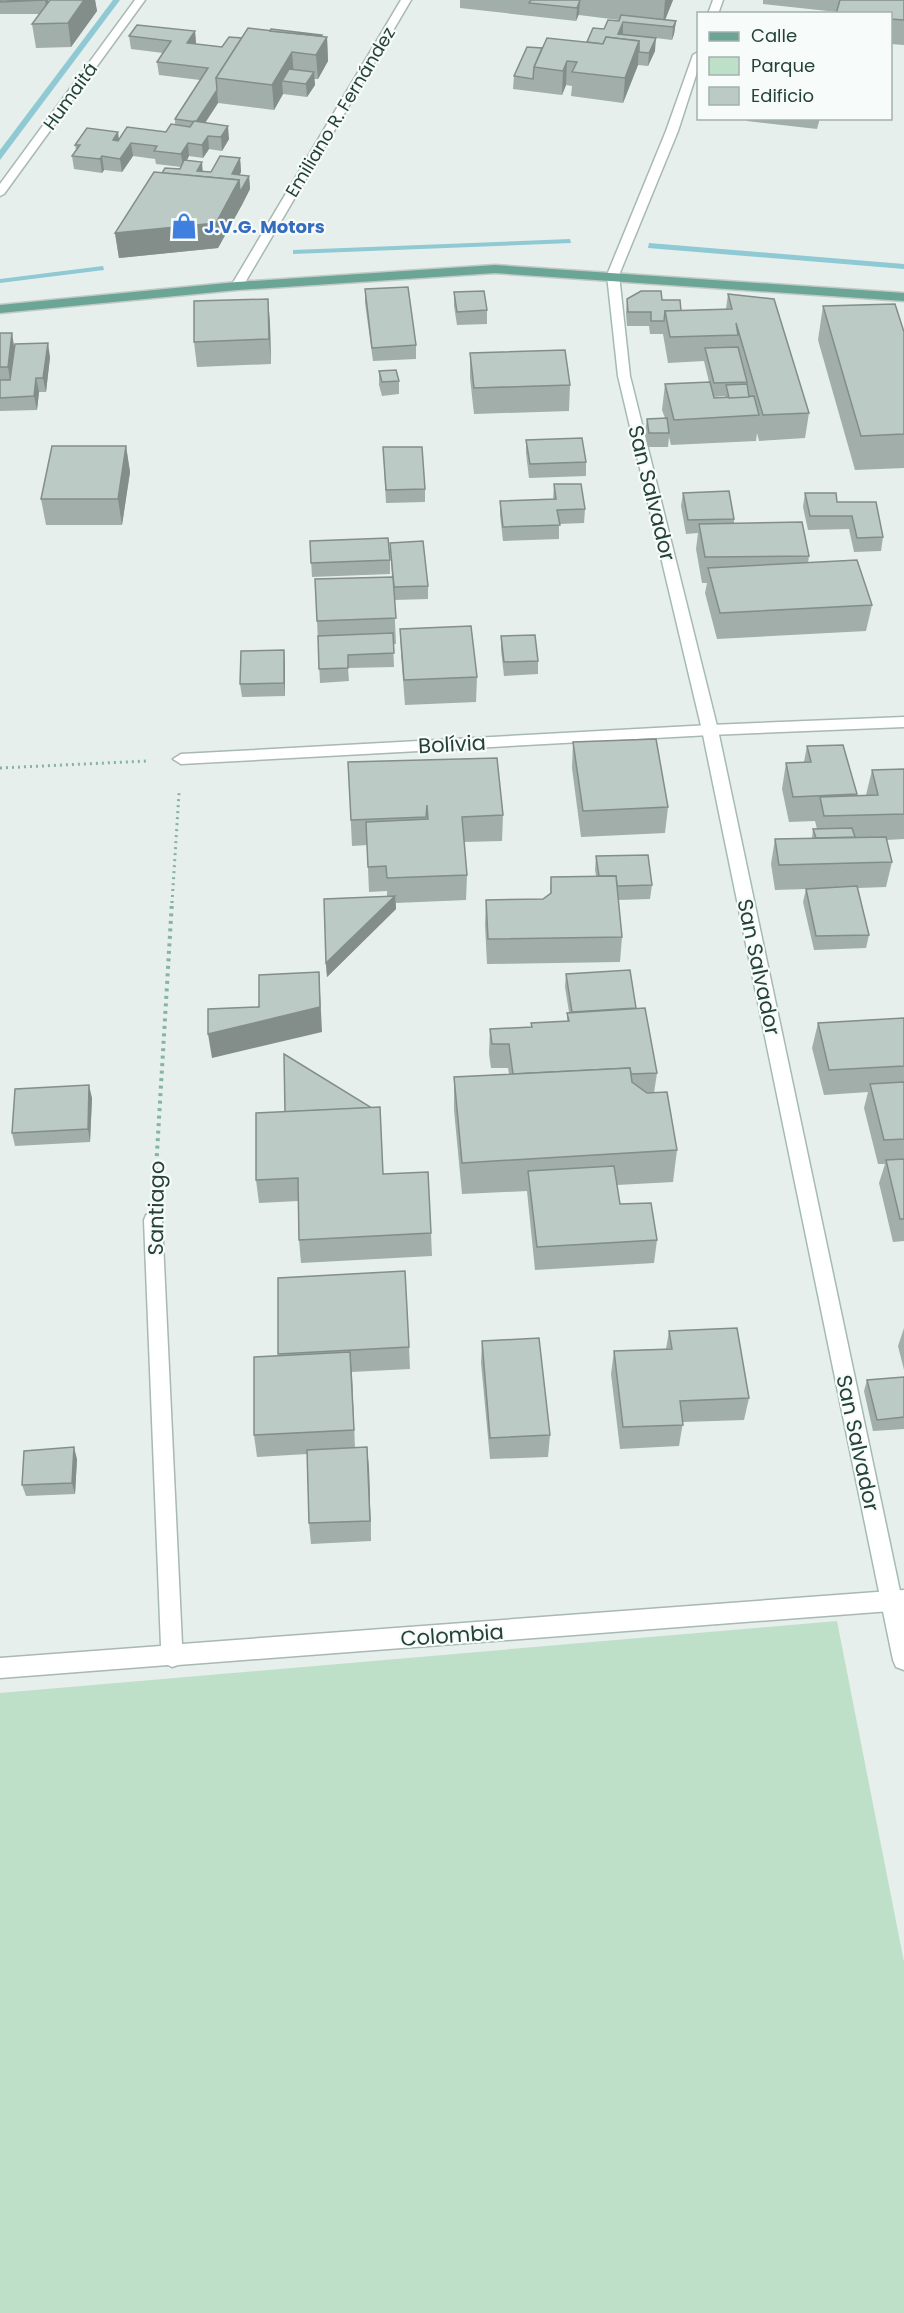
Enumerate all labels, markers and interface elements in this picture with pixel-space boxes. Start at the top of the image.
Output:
legend [697,12,892,120]
street label: Emiliano R. Fernández [279,22,401,202]
text: Calle [751,23,797,48]
text: Parque [751,53,815,78]
street label: Humaitá [37,57,103,135]
text: Edificio [751,83,814,108]
shop icon: J.V.G. Motors [169,211,199,241]
place label: J.V.G. Motors [204,214,325,239]
street label: San Salvador [621,422,683,564]
street label: Bolívia [417,728,487,760]
street label: San Salvador [730,896,788,1038]
street label: Santiago [141,1160,171,1256]
street label: San Salvador [829,1372,887,1514]
street label: Colombia [399,1617,505,1653]

